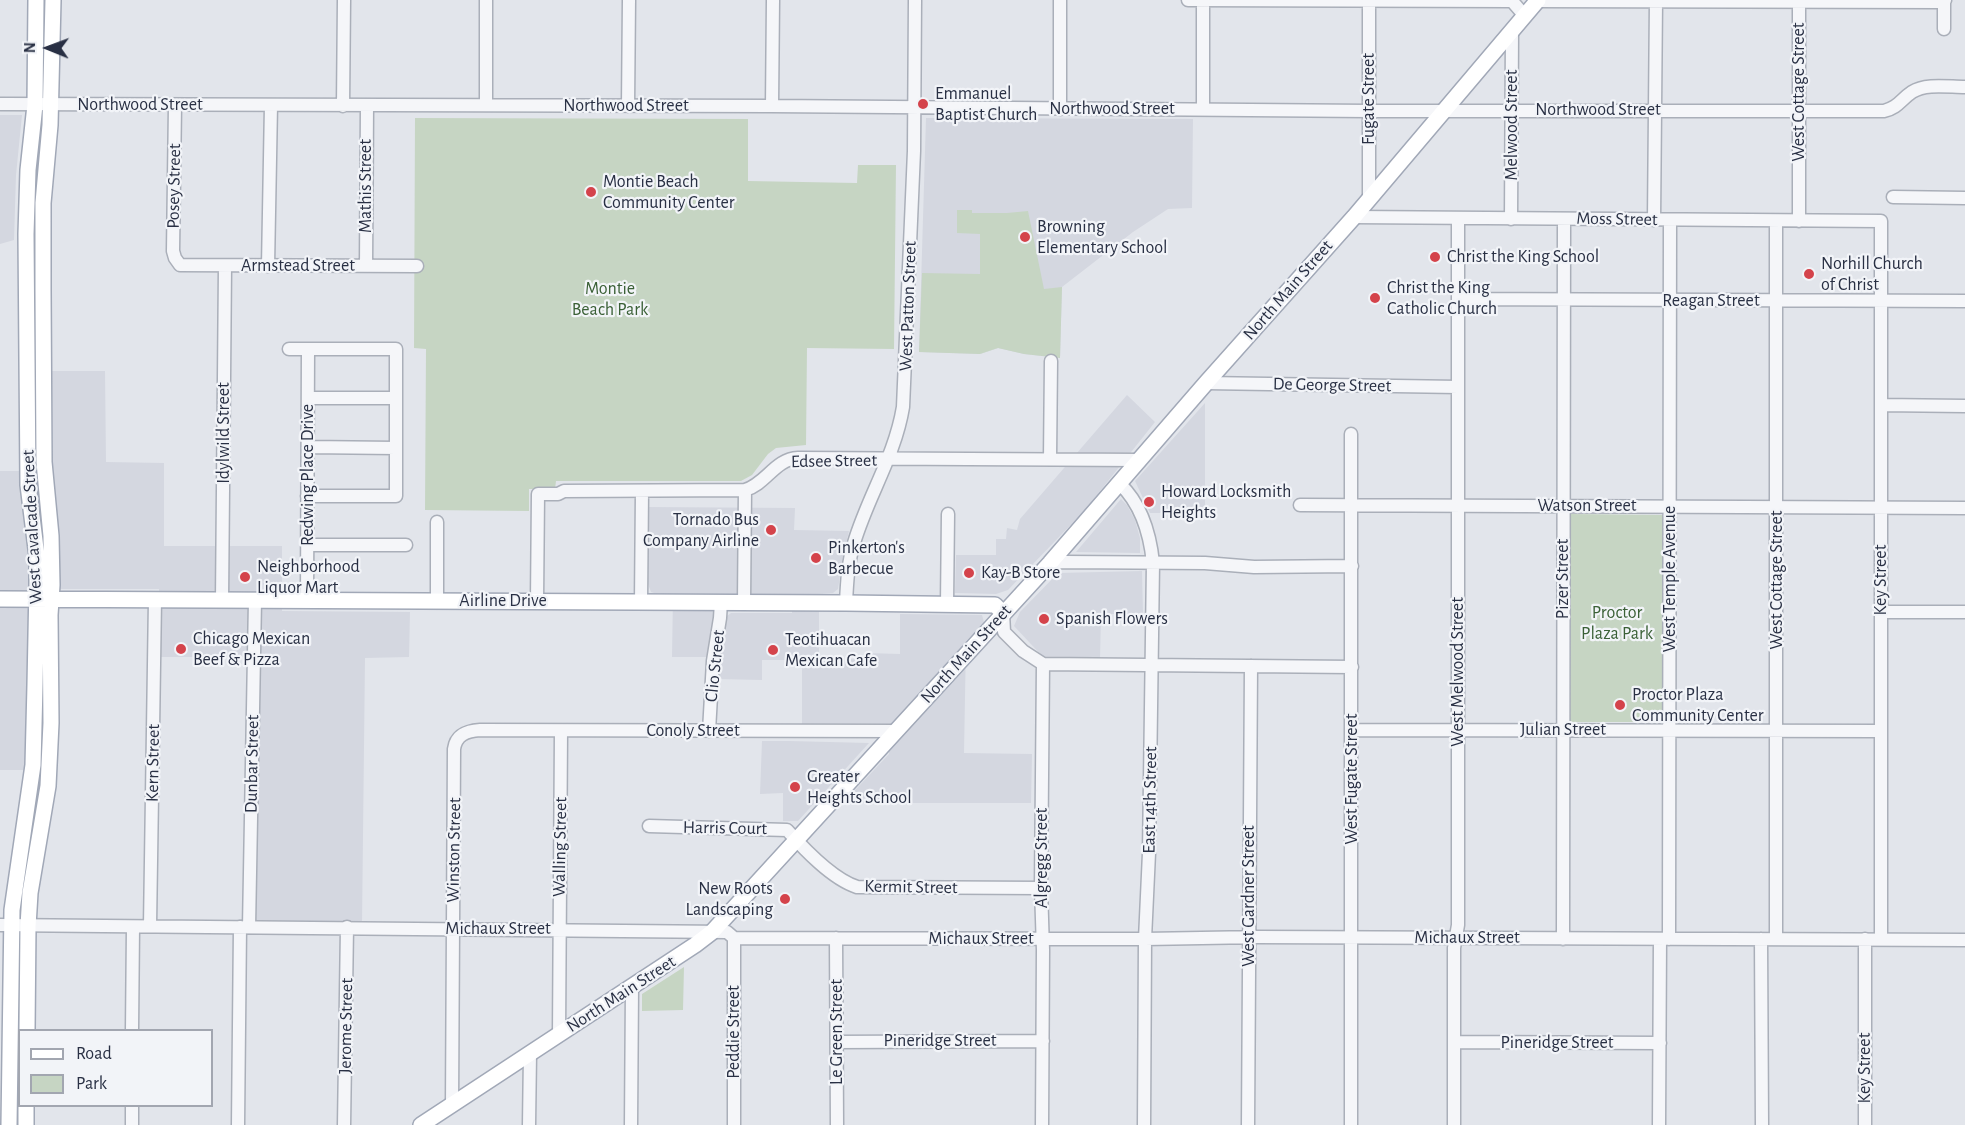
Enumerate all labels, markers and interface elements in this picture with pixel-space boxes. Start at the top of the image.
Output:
north arrow [18,18,78,78]
street label: West Cottage Street [1788,23,1810,161]
text: N [22,42,38,53]
street label: Fugate Street [1358,53,1380,145]
street label: Melwood Street [1501,70,1523,180]
place label: Emmanuel Baptist Church [935,83,1037,125]
street label: Northwood Street [77,94,203,116]
street label: Northwood Street [563,95,689,117]
marker: Emmanuel Baptist Church [916,97,930,111]
street label: Northwood Street [1049,98,1175,120]
street label: Northwood Street [1535,99,1661,121]
street label: Mathis Street [355,139,377,233]
street label: Posey Street [162,143,186,229]
place label: Montie Beach Community Center [603,171,735,213]
marker: Montie Beach Community Center [584,185,598,199]
street label: Moss Street [1576,207,1658,231]
place label: Browning Elementary School [1037,216,1167,258]
marker: Browning Elementary School [1018,230,1032,244]
street label: North Main Street [1239,235,1337,345]
street label: West Patton Street [895,240,921,372]
place label: Christ the King School [1447,246,1599,268]
marker: Christ the King School [1428,250,1442,264]
place label: Norhill Church of Christ [1821,253,1923,296]
street label: Armstead Street [241,255,355,277]
marker: Norhill Church of Christ [1802,267,1816,281]
place label: Christ the King Catholic Church [1387,277,1497,320]
park label: Montie Beach Park [572,278,648,320]
street label: Reagan Street [1662,290,1760,312]
marker: Christ the King Catholic Church [1368,291,1382,305]
street label: De George Street [1273,373,1391,397]
street label: Idylwild Street [213,382,235,484]
street label: Redwing Place Drive [297,404,319,546]
street label: West Cavalcade Street [17,449,47,605]
street label: Edsee Street [791,449,877,473]
place label: Howard Locksmith Heights [1161,481,1291,524]
marker: Howard Locksmith Heights [1142,495,1156,509]
street label: Watson Street [1537,495,1637,517]
street label: West Temple Avenue [1659,506,1681,652]
place label: Tornado Bus Company Airline [643,509,759,552]
street label: West Cottage Street [1766,511,1788,649]
marker: Tornado Bus Company Airline [764,523,778,537]
place label: Pinkerton's Barbecue [828,537,905,580]
street label: Pizer Street [1552,539,1574,619]
street label: Key Street [1870,545,1892,615]
marker: Pinkerton's Barbecue [809,551,823,565]
place label: Neighborhood Liquor Mart [257,556,360,598]
place label: Kay-B Store [981,562,1060,584]
marker: Kay-B Store [962,566,976,580]
marker: Neighborhood Liquor Mart [238,570,252,584]
street label: Airline Drive [459,590,547,612]
street label: West Melwood Street [1447,597,1469,747]
street label: North Main Street [916,600,1016,708]
park label: Proctor Plaza Park [1581,602,1653,644]
place label: Spanish Flowers [1056,608,1168,630]
marker: Spanish Flowers [1037,612,1051,626]
place label: Chicago Mexican Beef & Pizza [193,628,310,670]
street label: Clio Street [700,629,730,703]
place label: Teotihuacan Mexican Cafe [785,629,877,672]
marker: Chicago Mexican Beef & Pizza [174,642,188,656]
marker: Teotihuacan Mexican Cafe [766,643,780,657]
place label: Proctor Plaza Community Center [1632,684,1764,726]
marker: Proctor Plaza Community Center [1613,698,1627,712]
street label: West Fugate Street [1341,713,1363,845]
street label: Dunbar Street [240,715,264,813]
street label: Julian Street [1520,719,1606,741]
street label: Conoly Street [646,720,740,742]
street label: Kern Street [142,724,164,802]
street label: East 14th Street [1138,746,1162,854]
place label: Greater Heights School [807,766,912,808]
marker: Greater Heights School [788,780,802,794]
street label: Winston Street [442,797,466,903]
street label: Walling Street [548,797,572,897]
street label: Algregg Street [1031,808,1053,908]
street label: Harris Court [683,816,767,840]
street label: West Gardner Street [1238,825,1260,967]
street label: Kermit Street [864,875,958,899]
place label: New Roots Landscaping [685,878,773,920]
marker: New Roots Landscaping [778,892,792,906]
street label: Michaux Street [445,918,551,940]
street label: Michaux Street [1414,927,1520,949]
street label: Michaux Street [928,928,1034,950]
street label: North Main Street [562,951,680,1037]
street label: Jerome Street [334,978,358,1074]
street label: Le Green Street [826,979,848,1085]
street label: Peddie Street [723,985,745,1079]
legend [18,1029,213,1107]
street label: Pineridge Street [883,1030,997,1052]
street label: Pineridge Street [1500,1032,1614,1054]
street label: Key Street [1854,1033,1876,1103]
text: Road [76,1045,112,1063]
text: Park [76,1075,107,1093]

